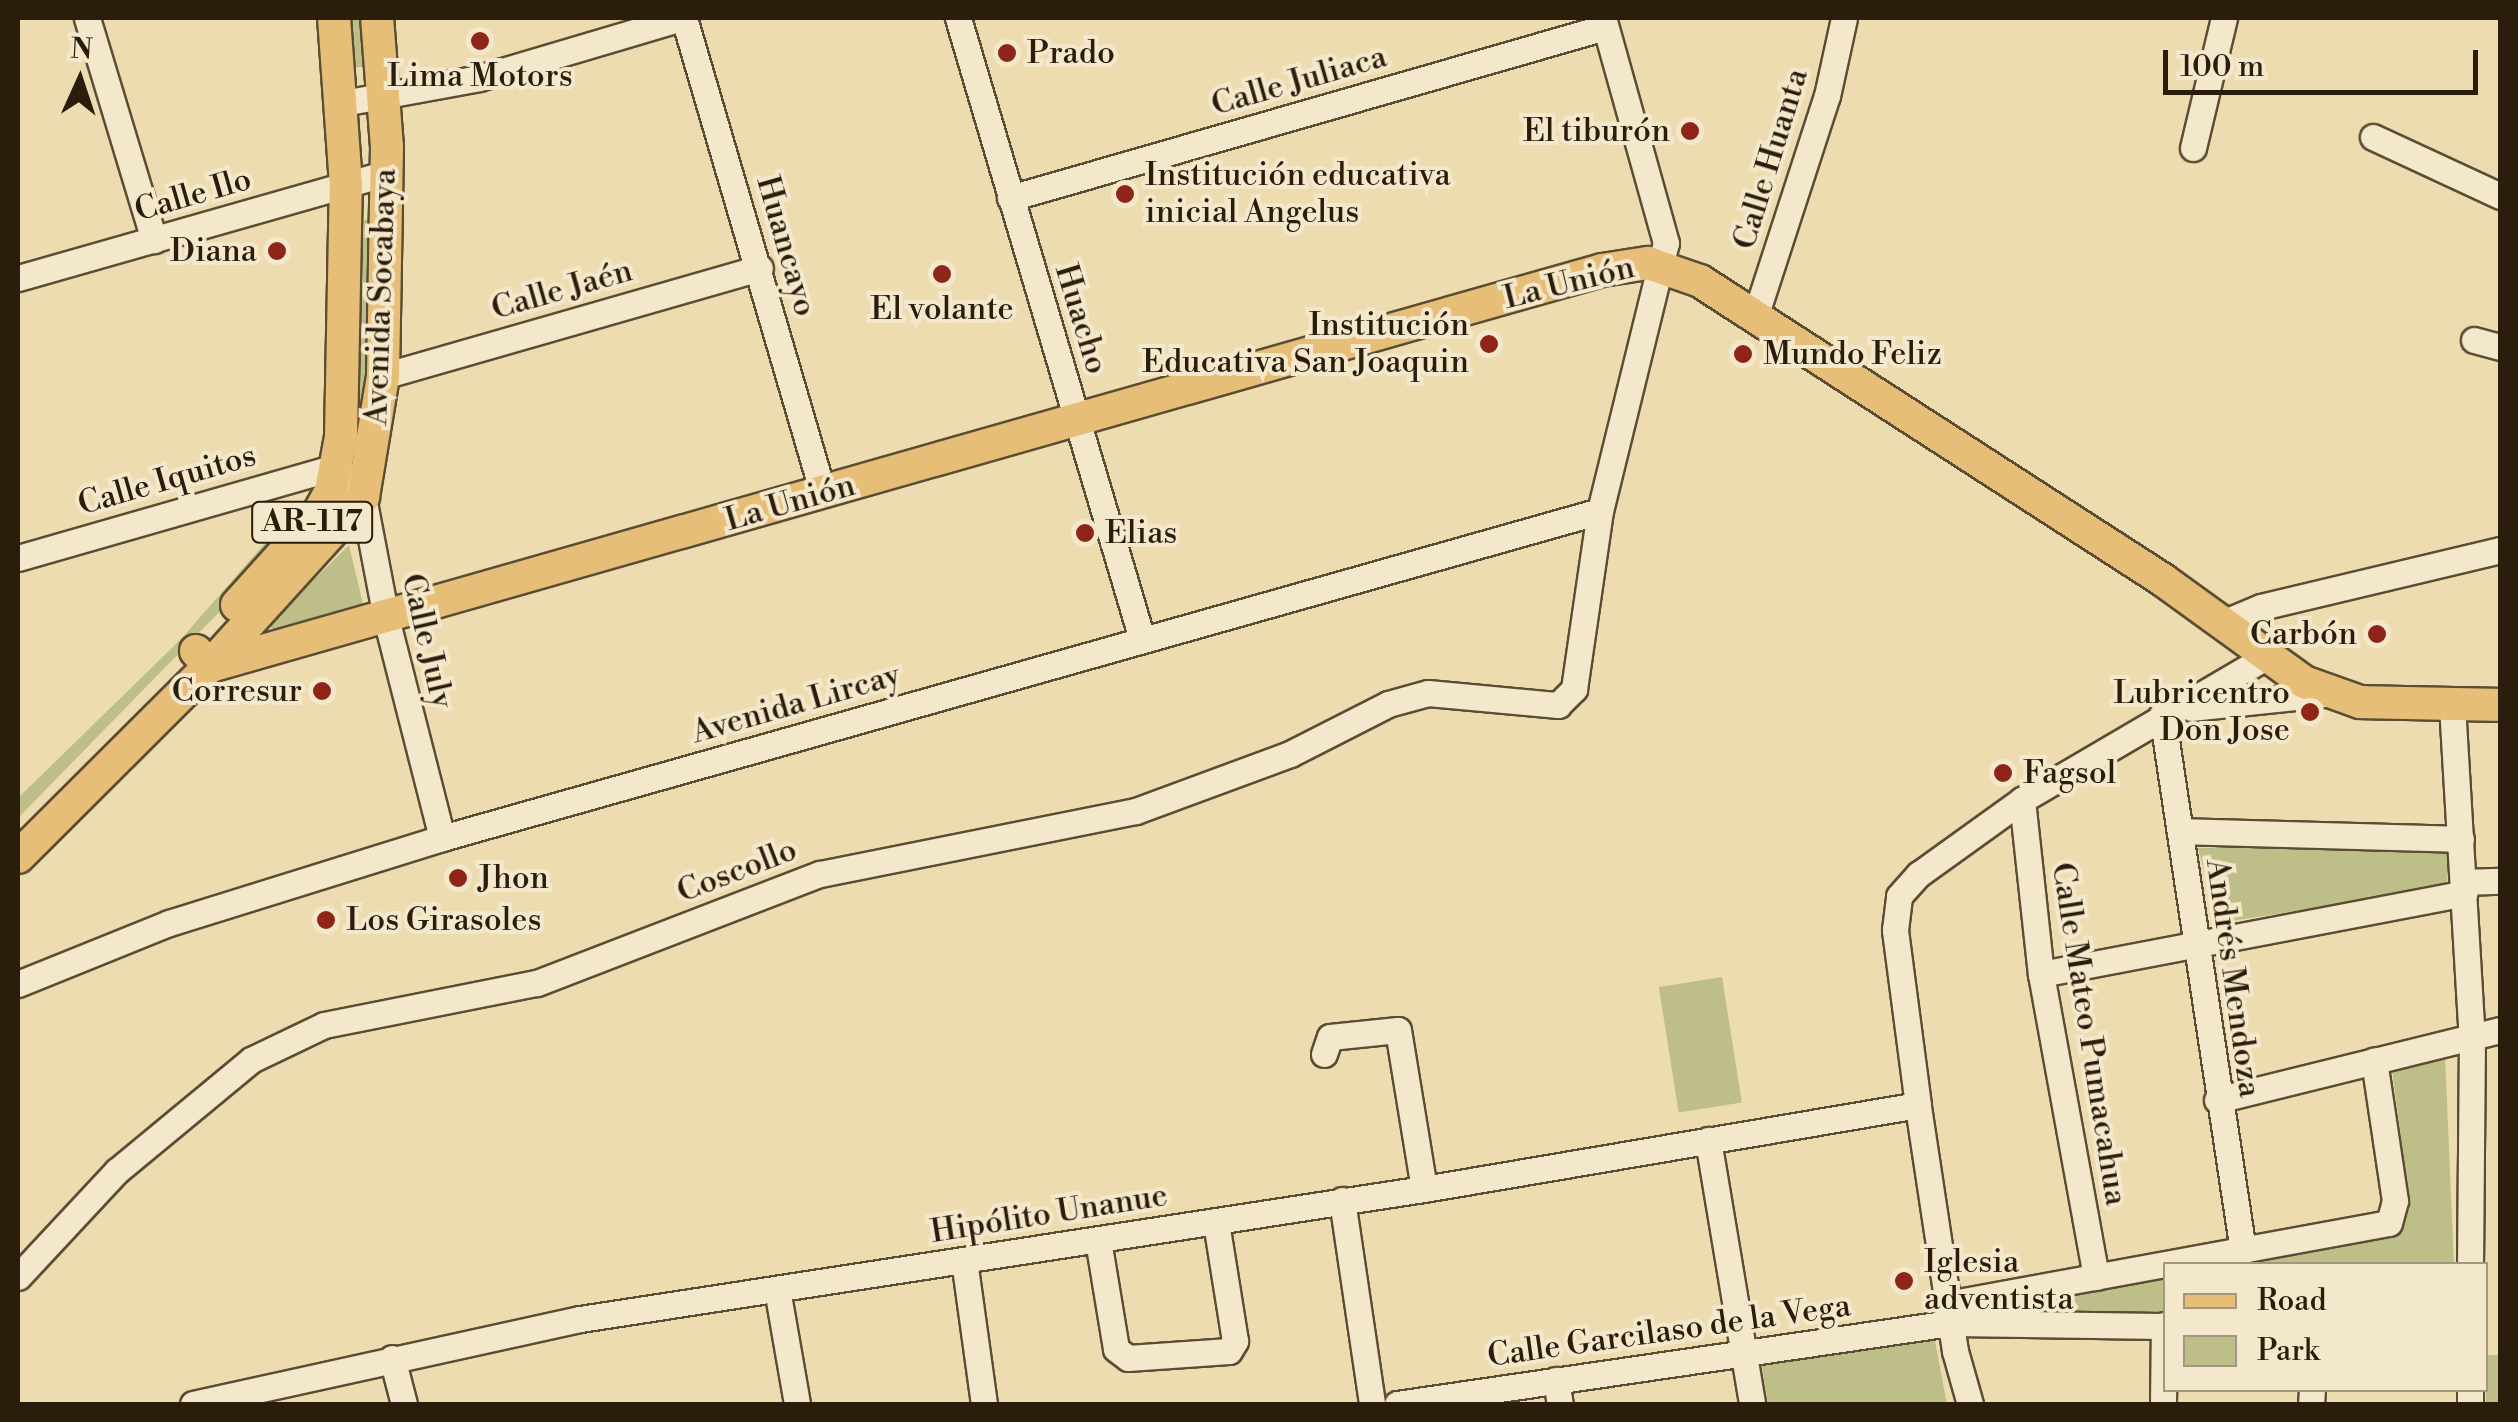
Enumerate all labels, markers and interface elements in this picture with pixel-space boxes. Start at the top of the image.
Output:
north arrow [30,30,130,130]
marker: Lima Motors [469,30,491,52]
scale bar [2168,30,2483,92]
text: N [70,31,94,68]
place label: Prado [1027,34,1115,72]
street label: Calle Juliaca [1207,38,1391,124]
marker: Prado [996,42,1018,64]
text: 100 m [2180,48,2264,86]
place label: Lima Motors [387,57,573,95]
street label: Calle Huanta [1725,64,1817,254]
place label: El tiburón [1523,112,1670,150]
marker: El tiburón [1679,120,1701,142]
place label: Institución educativa inicial Angelus [1145,157,1451,232]
street label: Calle Ilo [130,160,256,230]
street label: Avenida Socabaya [357,168,405,426]
street label: Huancayo [748,171,824,321]
marker: Institución educativa inicial Angelus [1114,183,1136,205]
place label: Diana [170,232,257,270]
marker: Diana [266,240,288,262]
street label: La Unión [1500,248,1638,318]
street label: Calle Jaén [487,252,637,328]
street label: Huacho [1046,259,1116,379]
marker: El volante [931,263,953,285]
place label: El volante [870,290,1014,328]
place label: Institución Educativa San Joaquin [1142,307,1469,382]
marker: Institución Educativa San Joaquin [1478,333,1500,355]
place label: Mundo Feliz [1763,335,1942,373]
marker: Mundo Feliz [1732,343,1754,365]
street label: Calle Iquitos [74,436,260,524]
street label: La Unión [721,466,859,540]
road number: AR-117 [250,497,374,547]
place label: Elias [1105,514,1177,552]
marker: Elias [1074,522,1096,544]
street label: Calle July [393,570,461,712]
place label: Carbón [2250,615,2357,653]
marker: Carbón [2366,623,2388,645]
street label: Avenida Lircay [687,656,905,752]
place label: Corresur [172,672,302,710]
place label: Lubricentro Don Jose [2113,675,2290,750]
marker: Corresur [311,680,333,702]
marker: Lubricentro Don Jose [2299,701,2321,723]
place label: Fagsol [2023,754,2116,792]
marker: Fagsol [1992,762,2014,784]
street label: Coscollo [672,831,802,911]
street label: Andrés Mendoza [2197,856,2269,1100]
place label: Jhon [478,859,549,897]
street label: Calle Mateo Pumacahua [2043,860,2135,1208]
marker: Jhon [447,867,469,889]
place label: Los Girasoles [346,901,541,939]
marker: Los Girasoles [315,909,337,931]
street label: Hipólito Unanue [928,1176,1170,1252]
place label: Iglesia adventista [1924,1244,2074,1319]
legend [2163,1262,2488,1392]
marker: Iglesia adventista [1893,1270,1915,1292]
text: Road [2257,1282,2327,1320]
street label: Calle Garcilaso de la Vega [1485,1286,1853,1376]
text: Park [2257,1332,2319,1370]

